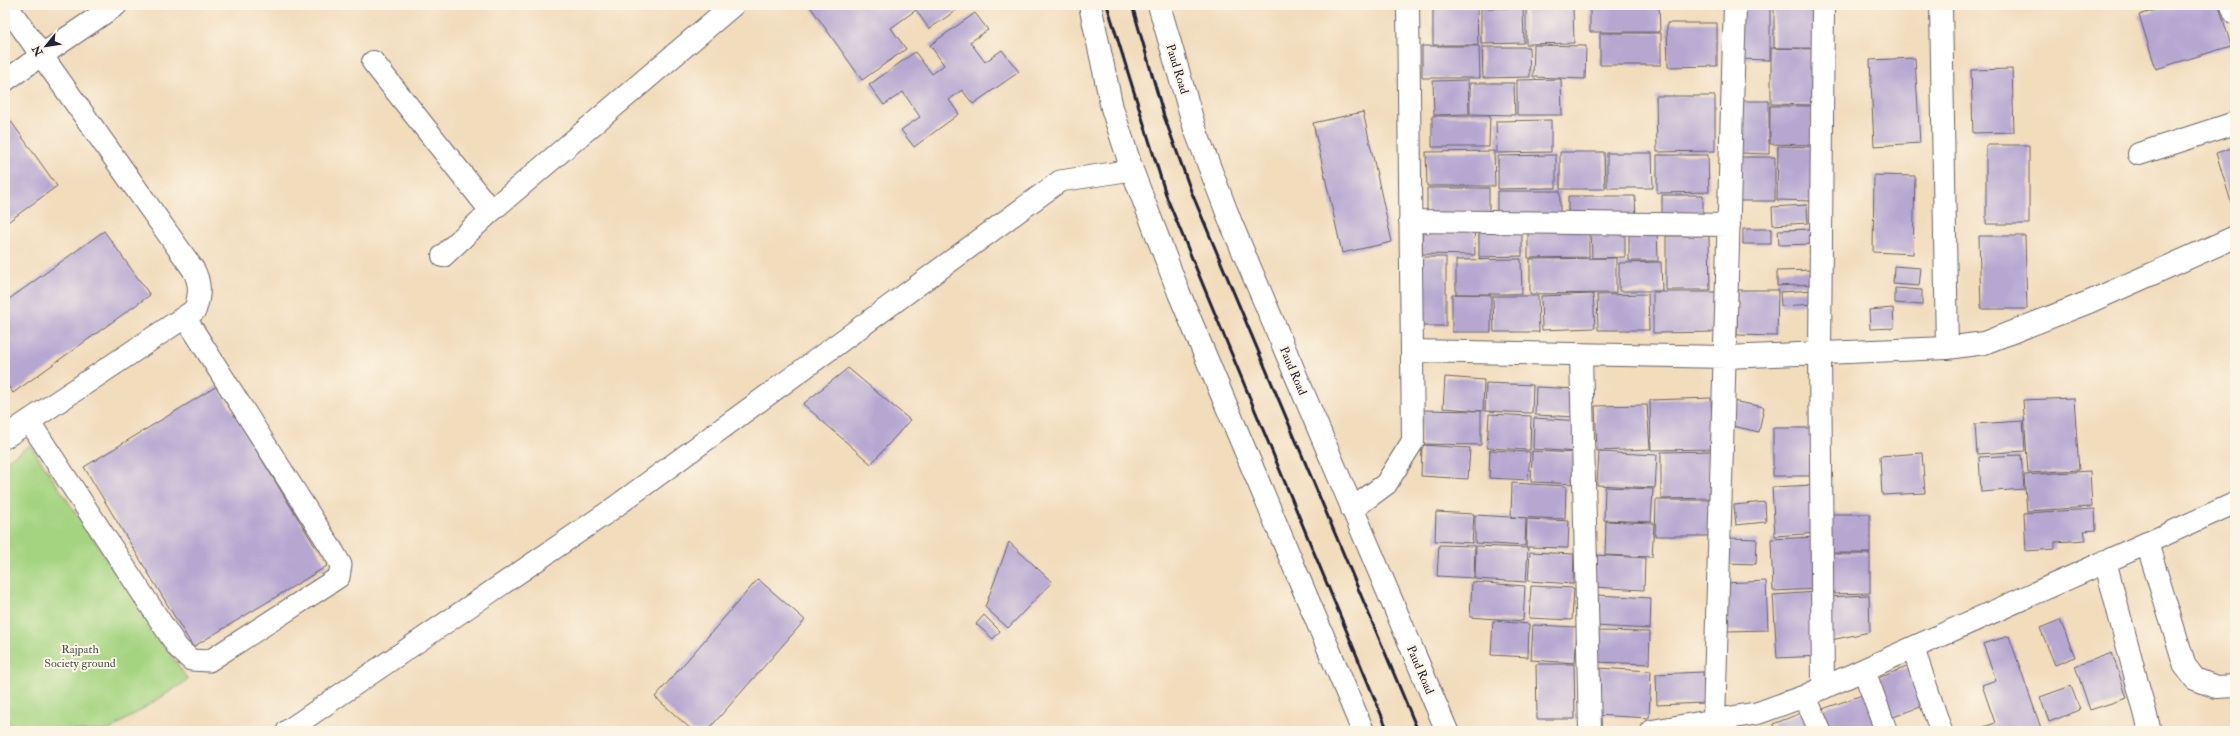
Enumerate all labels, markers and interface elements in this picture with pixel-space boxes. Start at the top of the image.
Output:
north arrow [26,26,66,66]
text: N [29,42,46,59]
street label: Paud Road [1162,42,1192,96]
street label: Paud Road [1276,344,1310,398]
park label: Rajpath Society ground [44,642,116,671]
street label: Paud Road [1403,643,1437,697]

